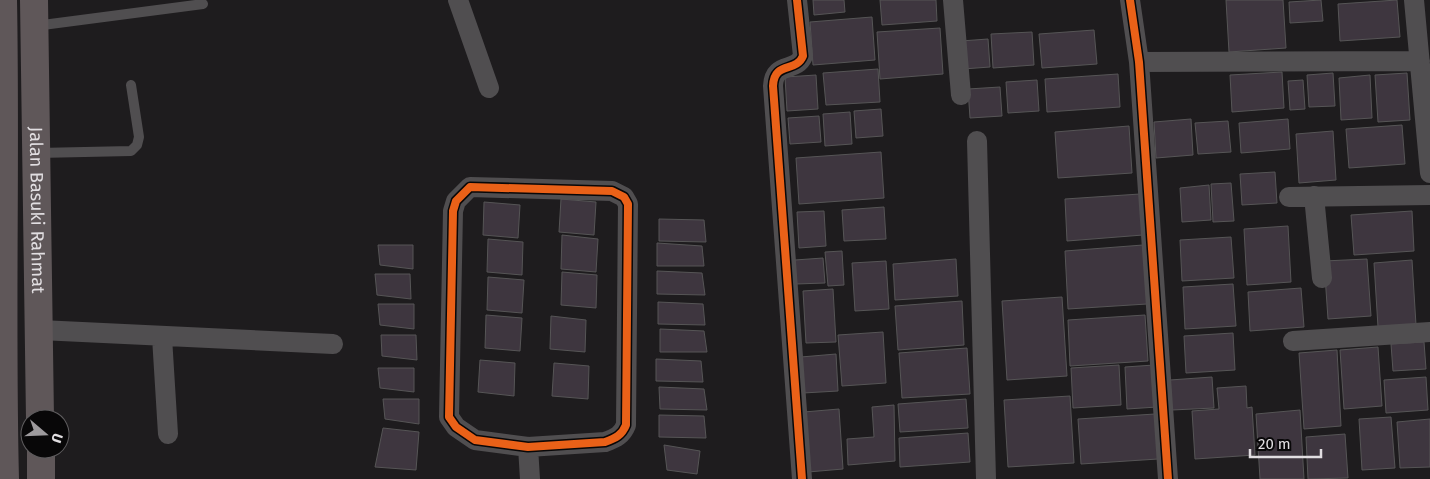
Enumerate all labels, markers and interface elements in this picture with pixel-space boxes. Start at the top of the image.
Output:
street label: Jalan Basuki Rahmat [25,126,49,294]
north arrow [20,409,70,459]
scale bar [1250,426,1321,458]
text: U [47,431,66,445]
text: 20 m [1258,435,1291,453]

